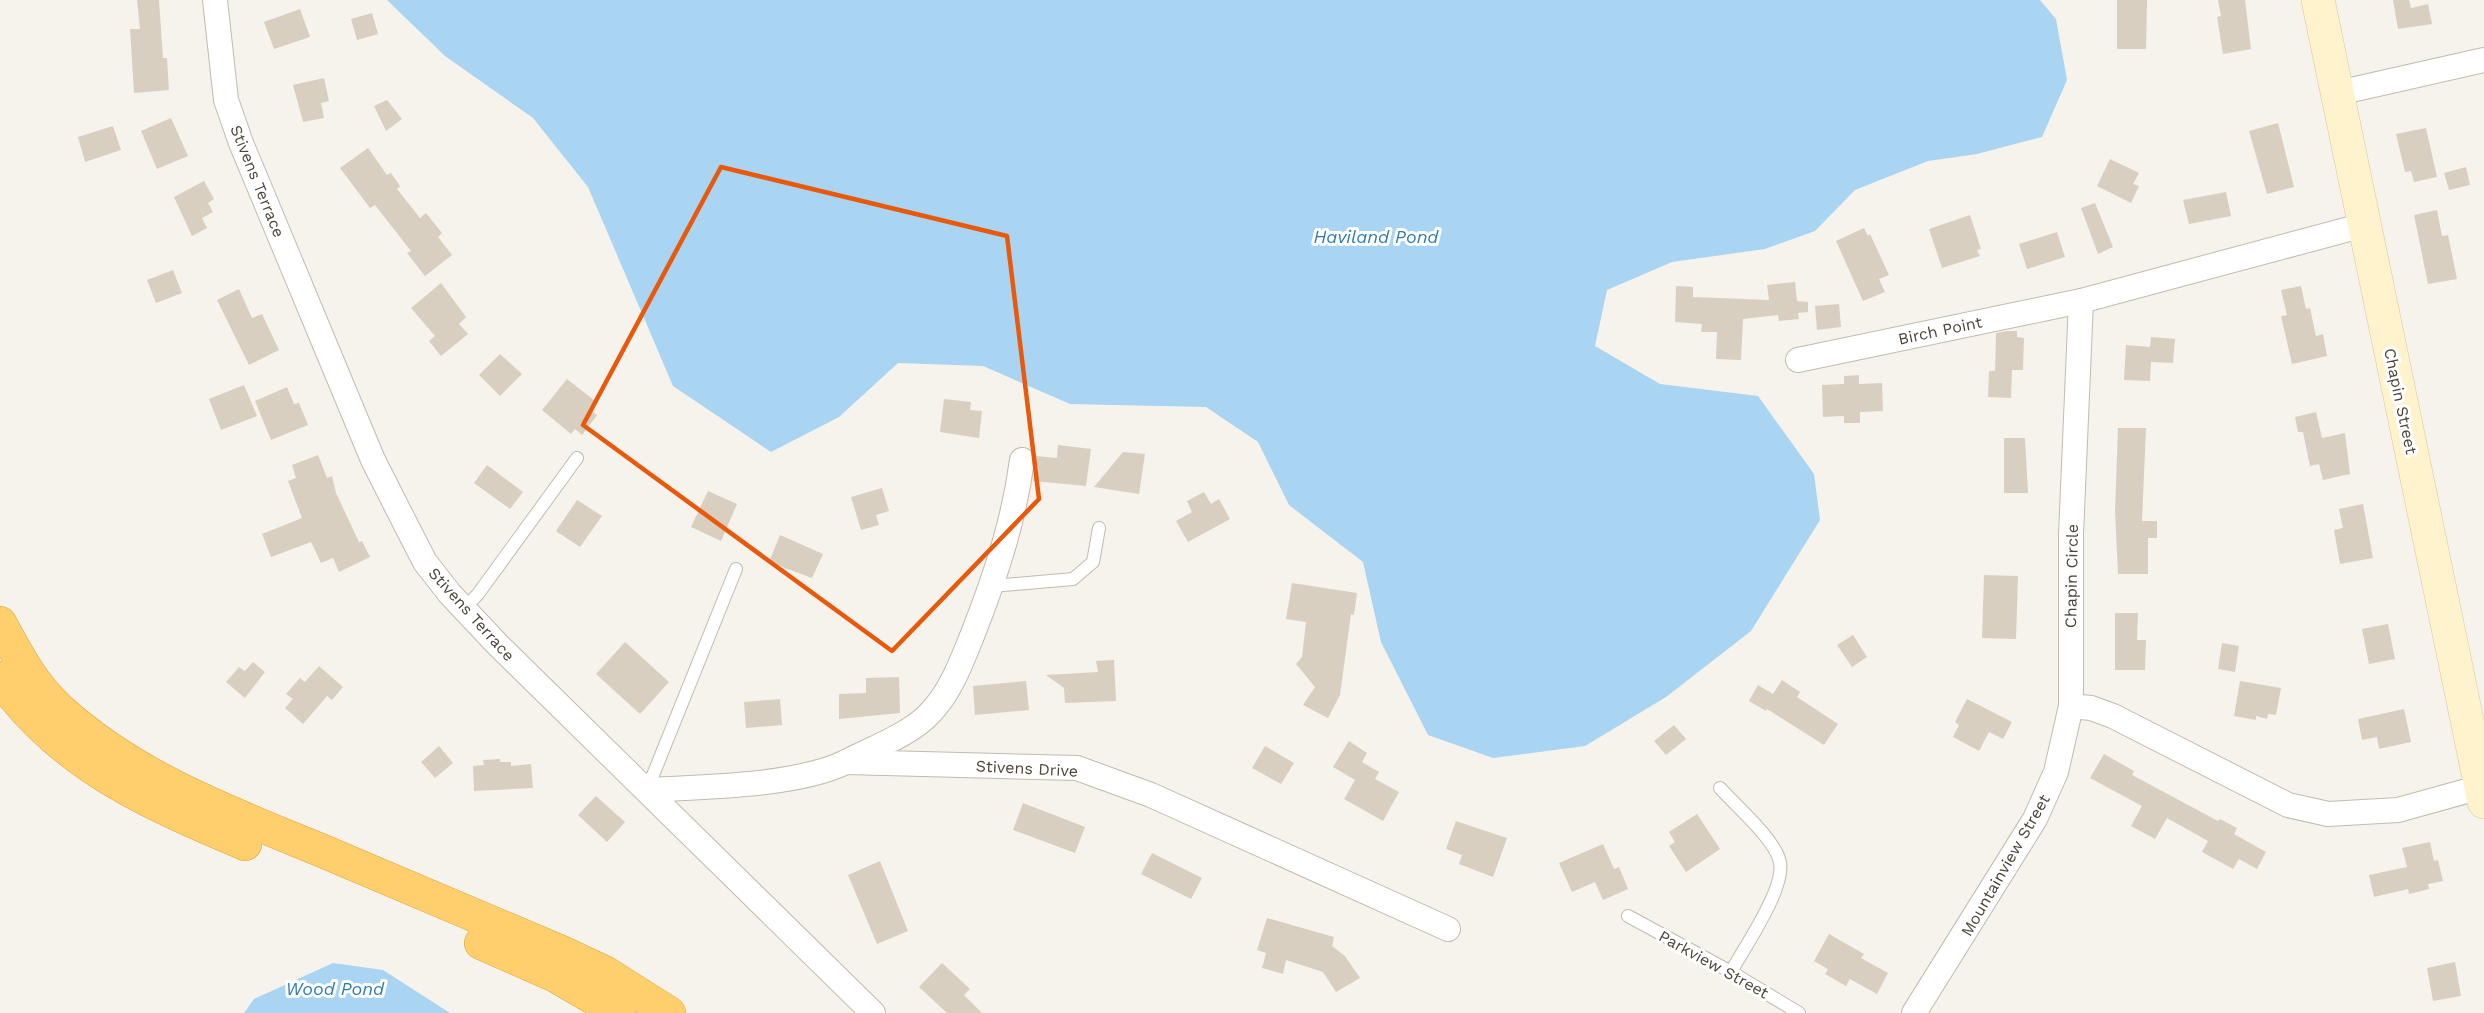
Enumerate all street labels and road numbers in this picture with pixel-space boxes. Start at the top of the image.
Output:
street label: Stivens Terrace [226,122,289,240]
street label: Birch Point [1896,312,1984,349]
street label: Chapin Street [2380,346,2421,456]
street label: Chapin Circle [2061,524,2082,628]
street label: Stivens Terrace [425,564,519,665]
street label: Stivens Drive [975,756,1079,781]
street label: Mountainview Street [1957,791,2054,940]
street label: Parkview Street [1655,926,1772,1003]

